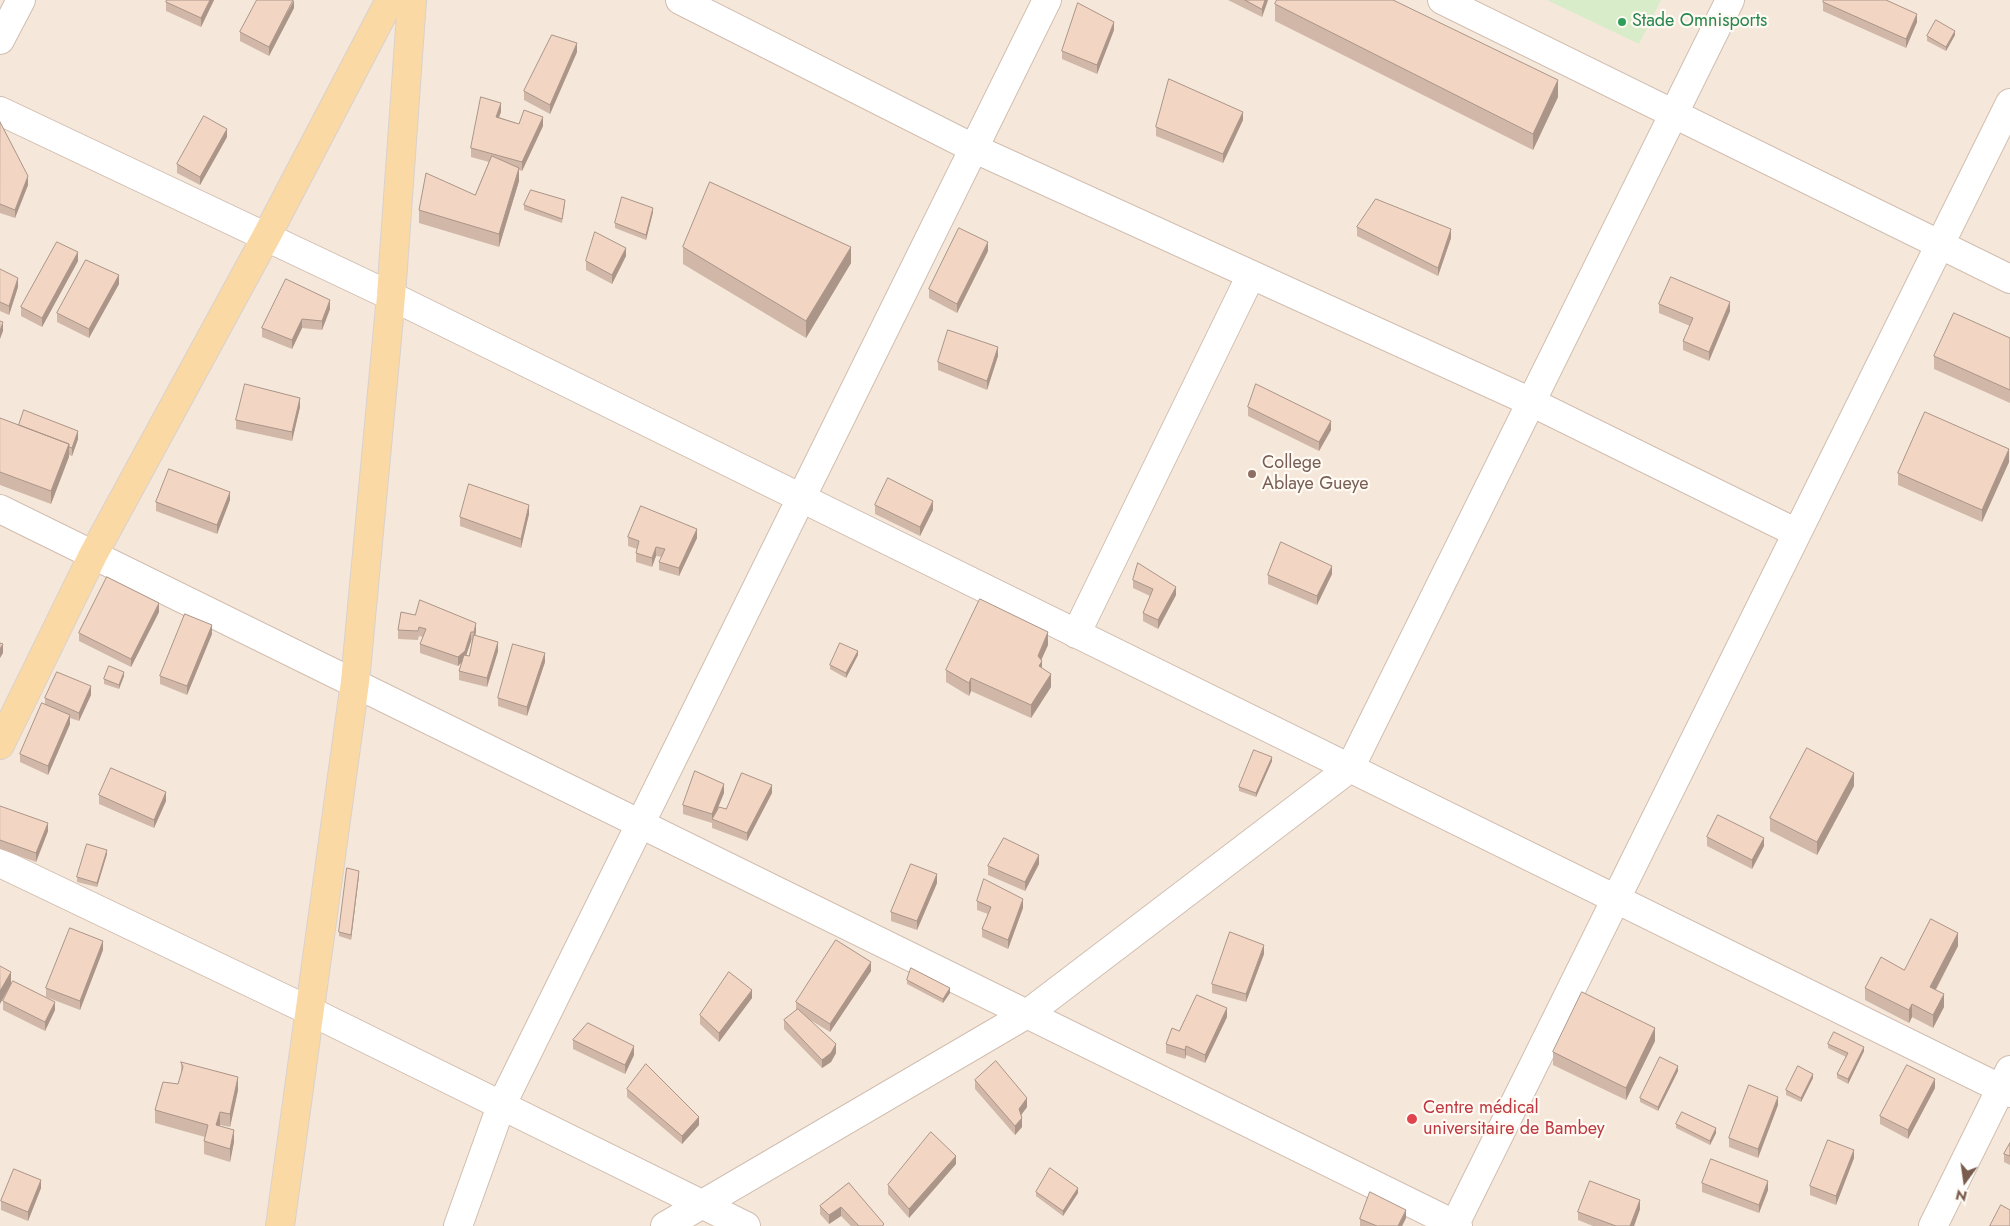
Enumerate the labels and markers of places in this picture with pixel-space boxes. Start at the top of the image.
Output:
place label: Stade Omnisports [1632,11,1767,33]
marker: Stade Omnisports [1616,16,1628,28]
place label: College Ablaye Gueye [1262,453,1368,496]
marker: College Ablaye Gueye [1246,468,1258,480]
place label: Centre médical universitaire de Bambey [1423,1098,1605,1140]
marker: Centre médical universitaire de Bambey [1405,1112,1419,1126]

